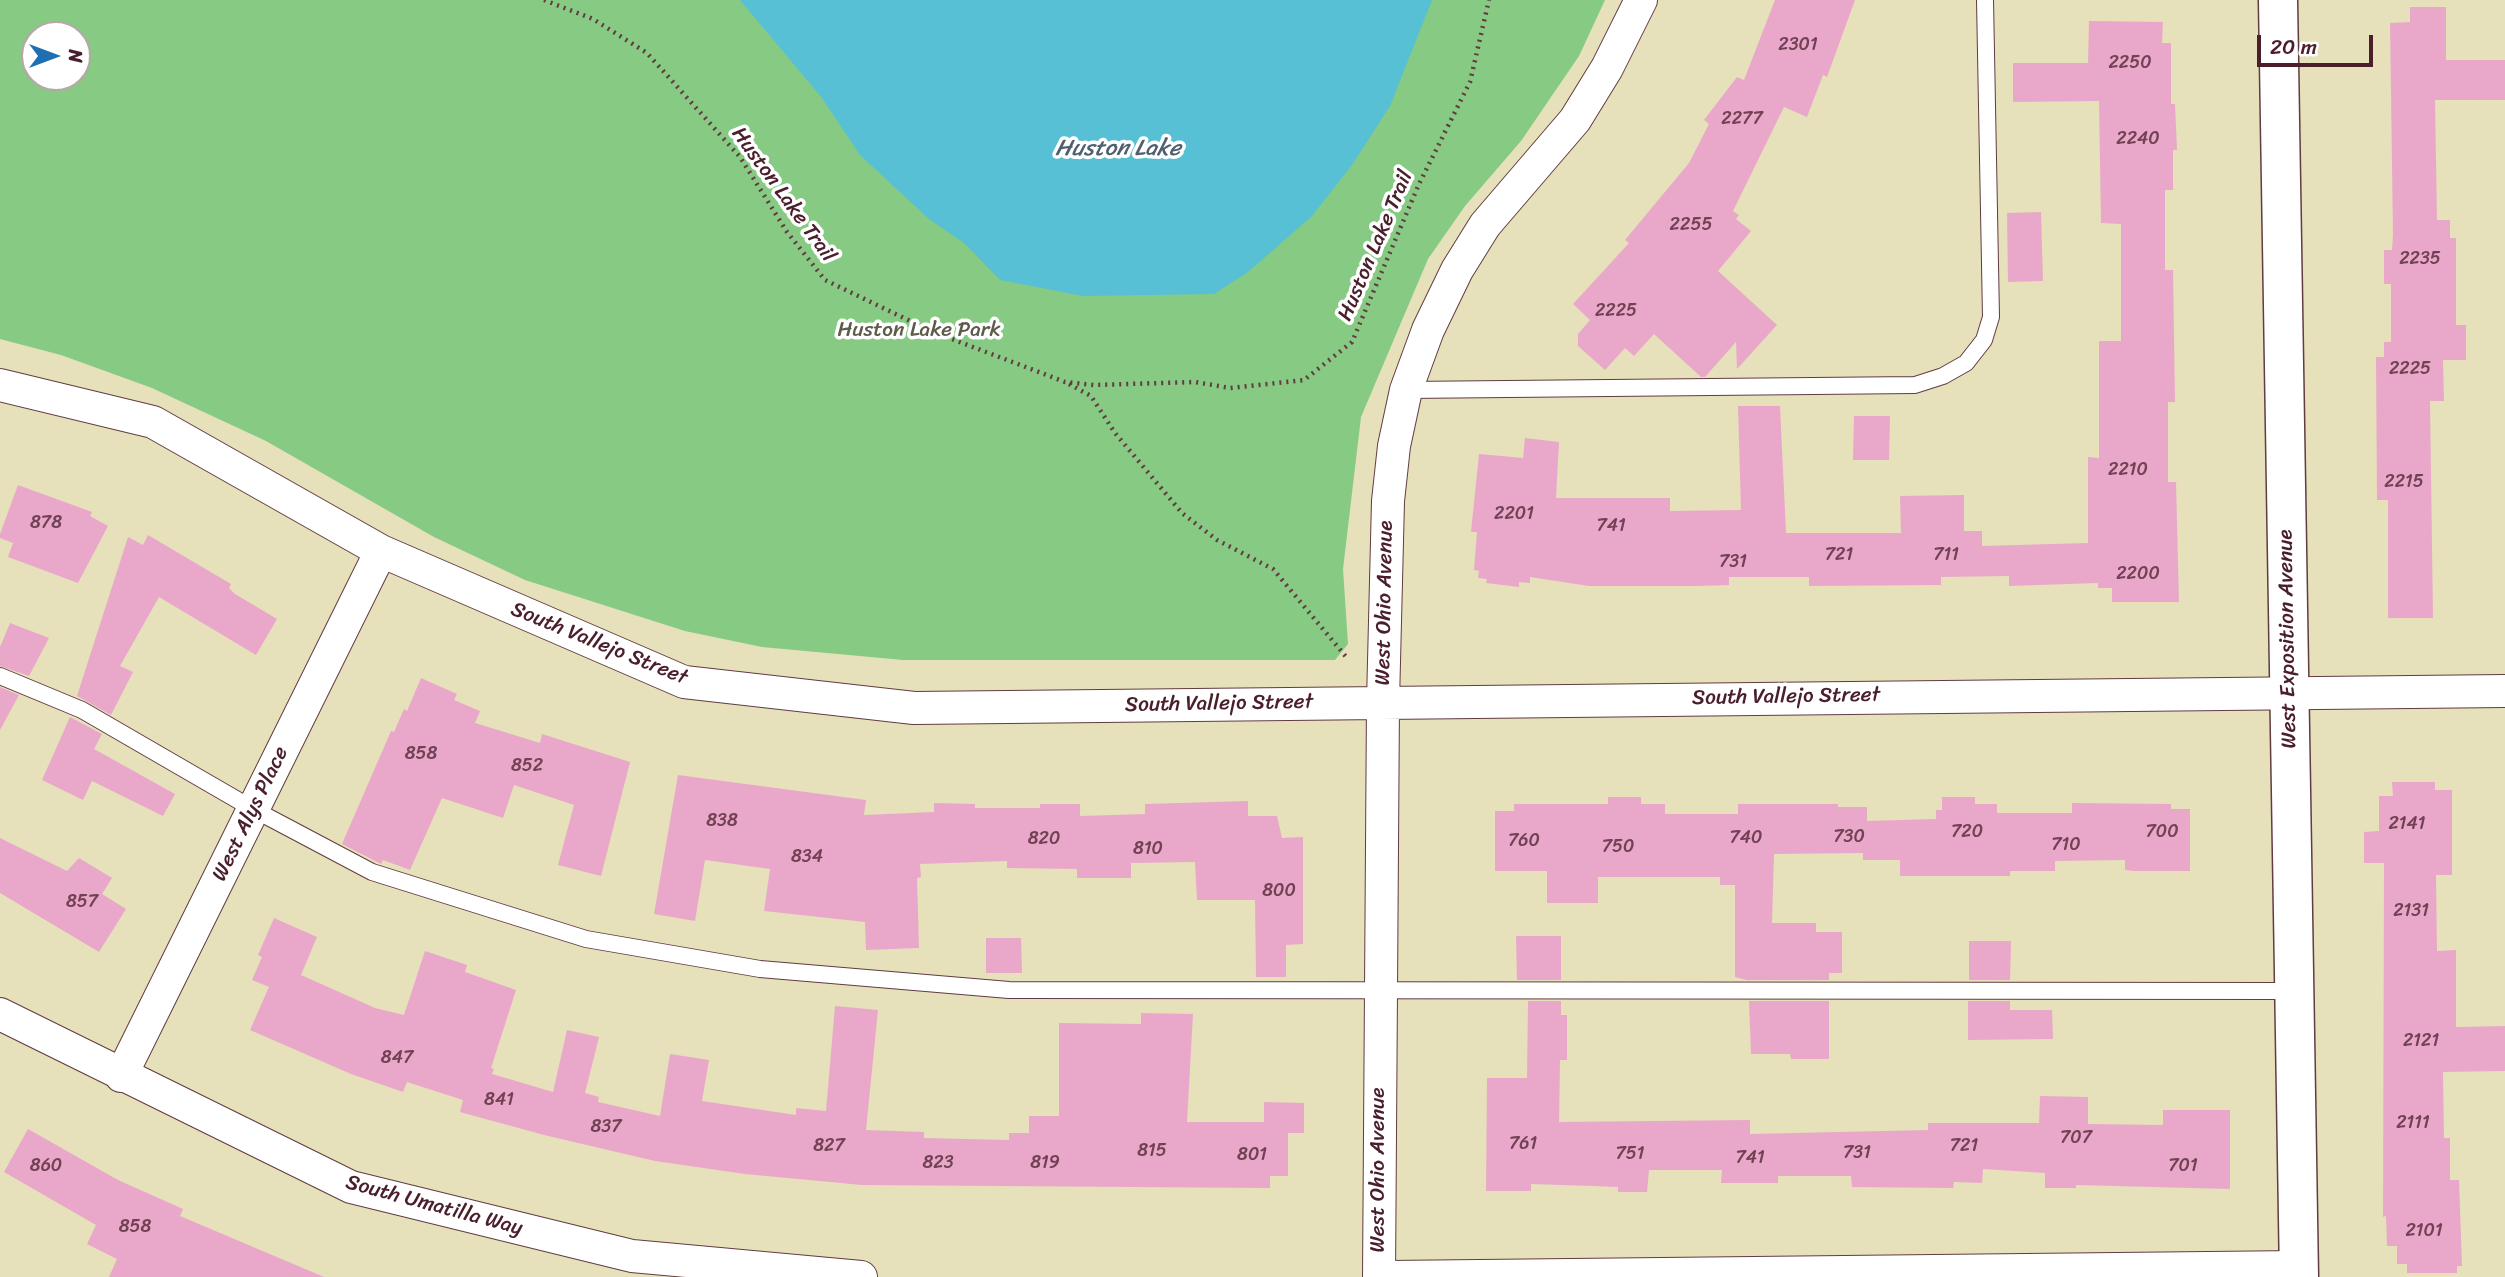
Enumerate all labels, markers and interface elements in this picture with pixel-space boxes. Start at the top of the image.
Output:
north arrow [21,21,91,91]
scale bar [2260,21,2376,65]
text: 20 m [2270,28,2317,66]
house number: 2301 [1778,34,1818,56]
text: N [59,49,92,63]
house number: 2250 [2108,52,2152,74]
house number: 2277 [1721,108,1763,130]
street label: Huston Lake Trail [726,123,840,267]
house number: 2240 [2116,128,2160,150]
water label: Huston Lake [1055,135,1181,163]
street label: Huston Lake Trail [1333,167,1419,325]
house number: 2255 [1670,214,1712,236]
house number: 2235 [2399,248,2441,270]
house number: 2225 [1595,300,1637,322]
park label: Huston Lake Park [837,318,1001,344]
house number: 2225 [2389,358,2431,380]
house number: 2210 [2108,459,2148,481]
house number: 2215 [2384,471,2424,493]
house number: 2201 [1494,503,1534,525]
house number: 878 [30,512,62,534]
house number: 741 [1596,515,1626,537]
street label: West Ohio Avenue [1371,520,1399,686]
street label: West Exposition Avenue [2273,529,2303,749]
house number: 721 [1825,544,1853,566]
house number: 711 [1933,544,1959,566]
house number: 731 [1719,551,1747,573]
house number: 2200 [2116,563,2160,585]
street label: South Vallejo Street [507,597,691,691]
street label: South Vallejo Street [1692,683,1880,711]
street label: South Vallejo Street [1125,690,1313,718]
street label: West Alys Place [208,743,294,885]
house number: 858 [405,743,437,765]
house number: 852 [511,755,543,777]
house number: 838 [706,810,738,832]
house number: 2141 [2388,813,2426,835]
house number: 720 [1951,821,1983,843]
house number: 700 [2145,821,2179,843]
house number: 730 [1833,826,1865,848]
house number: 740 [1730,827,1762,849]
house number: 820 [1028,828,1060,850]
house number: 760 [1508,830,1540,852]
house number: 710 [2051,834,2081,856]
house number: 750 [1602,836,1634,858]
house number: 810 [1133,838,1163,860]
house number: 834 [791,846,823,868]
house number: 800 [1262,880,1296,902]
house number: 857 [66,891,98,913]
house number: 2131 [2393,900,2429,922]
house number: 2121 [2403,1030,2439,1052]
house number: 847 [381,1047,413,1069]
street label: West Ohio Avenue [1366,1088,1392,1252]
house number: 841 [484,1089,514,1111]
house number: 2111 [2396,1112,2430,1134]
house number: 837 [590,1116,622,1138]
house number: 707 [2060,1127,2092,1149]
house number: 761 [1509,1133,1537,1155]
house number: 827 [813,1135,845,1157]
house number: 721 [1950,1135,1978,1157]
house number: 815 [1137,1140,1167,1162]
house number: 731 [1843,1142,1871,1164]
house number: 751 [1616,1143,1644,1165]
house number: 801 [1237,1144,1267,1166]
house number: 741 [1735,1147,1765,1169]
house number: 823 [922,1152,954,1174]
house number: 819 [1030,1152,1060,1174]
house number: 860 [30,1155,62,1177]
house number: 701 [2168,1155,2198,1177]
street label: South Umatilla Way [343,1170,525,1242]
house number: 858 [119,1216,151,1238]
house number: 2101 [2405,1220,2443,1242]

